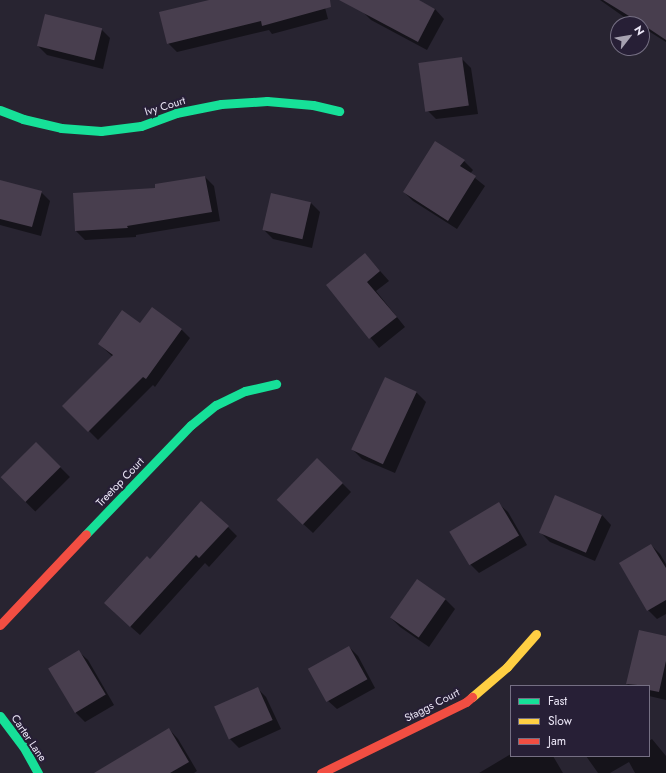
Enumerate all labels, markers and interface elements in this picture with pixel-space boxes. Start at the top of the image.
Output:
north arrow [610,16,650,56]
text: N [630,22,649,38]
street label: Ivy Court [143,94,187,118]
street label: Treetop Court [93,455,147,509]
legend [510,685,650,757]
street label: Staggs Court [402,686,462,724]
text: Fast [548,692,567,710]
street label: Carter Lane [9,712,49,764]
text: Slow [548,712,572,730]
text: Jam [548,732,566,750]

